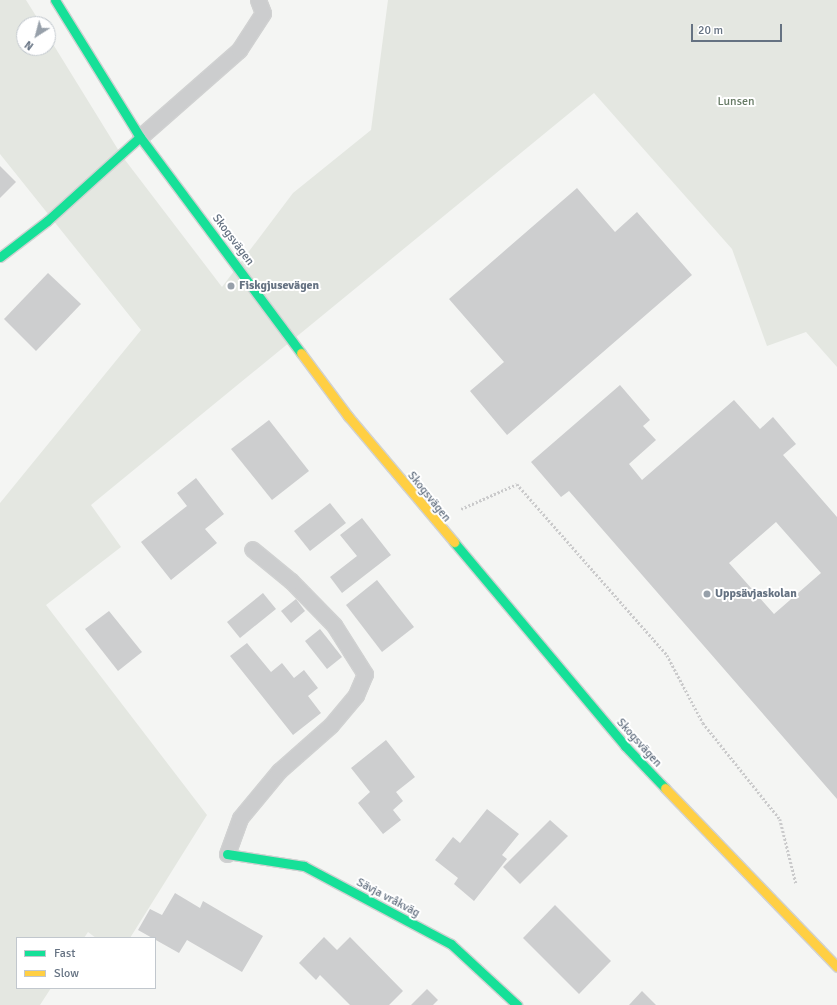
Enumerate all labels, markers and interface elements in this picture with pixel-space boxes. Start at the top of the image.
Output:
north arrow [16,16,56,56]
scale bar [693,16,784,42]
text: 20 m [698,23,723,38]
text: N [22,38,36,53]
park label: Lunsen [718,95,754,109]
street label: Skogsvägen [209,211,257,269]
place label: Fiskgjusevägen [239,279,319,293]
marker: Fiskgjusevägen [226,281,236,291]
street label: Skogsvägen [404,469,454,525]
place label: Uppsävjaskolan [715,587,797,601]
marker: Uppsävjaskolan [702,589,712,599]
street label: Skogsvägen [613,716,665,770]
street label: Sävja vråkväg [354,875,422,921]
legend [16,937,156,989]
text: Fast [54,946,75,961]
text: Slow [54,966,79,981]

